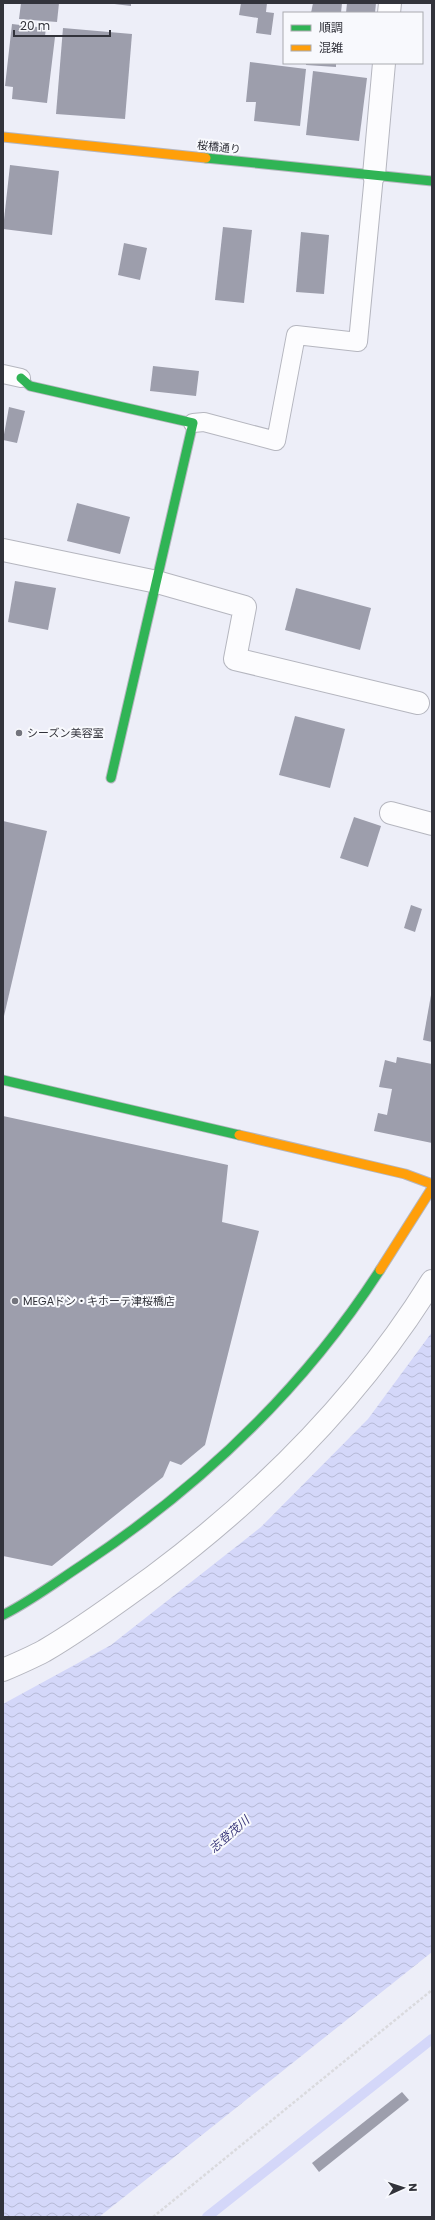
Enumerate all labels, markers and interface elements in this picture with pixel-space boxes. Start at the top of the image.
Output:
scale bar [14,12,110,38]
legend [283,12,423,64]
text: 20 m [20,17,50,34]
text: 順調 [319,19,343,36]
text: 混雑 [319,39,343,56]
street label: 桜橋通り [196,137,242,157]
place label: シーズン美容室 [27,725,103,741]
marker: シーズン美容室 [14,728,24,738]
place label: MEGAドン・キホーテ津桜橋店 [23,1293,175,1309]
marker: MEGAドン・キホーテ津桜橋店 [10,1296,20,1306]
water label: 志登茂川 [205,1811,254,1856]
north arrow [383,2168,423,2208]
text: N [405,2183,421,2192]

